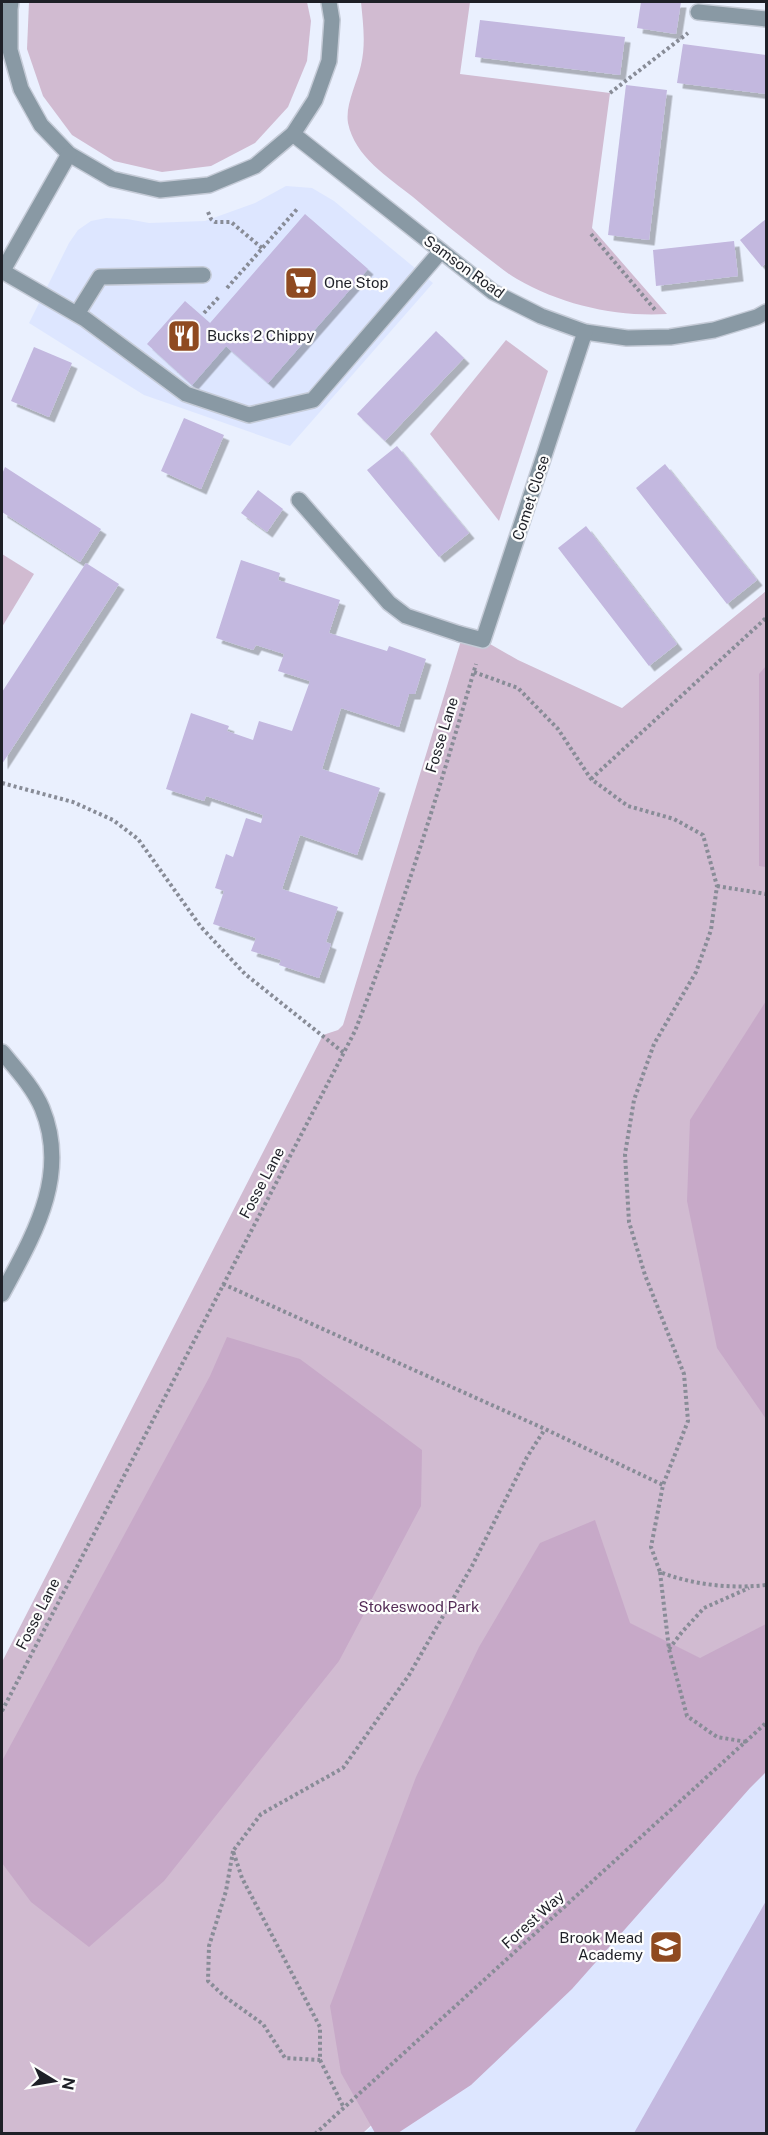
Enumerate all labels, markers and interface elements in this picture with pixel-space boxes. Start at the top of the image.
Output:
street label: Samson Road [421,232,508,301]
supermarket icon: One Stop [283,265,319,301]
place label: One Stop [324,274,388,291]
restaurant icon: Bucks 2 Chippy [166,318,202,354]
place label: Bucks 2 Chippy [207,327,314,344]
street label: Comet Close [509,453,552,543]
street label: Fosse Lane [422,695,461,775]
street label: Fosse Lane [236,1144,287,1221]
street label: Fosse Lane [12,1575,63,1652]
park label: Stokeswood Park [358,1598,480,1615]
street label: Forest Way [498,1887,567,1952]
place label: Brook Mead Academy [559,1929,643,1963]
school or university icon: Brook Mead Academy [648,1929,684,1965]
north arrow [24,2051,84,2111]
text: N [58,2076,79,2092]

